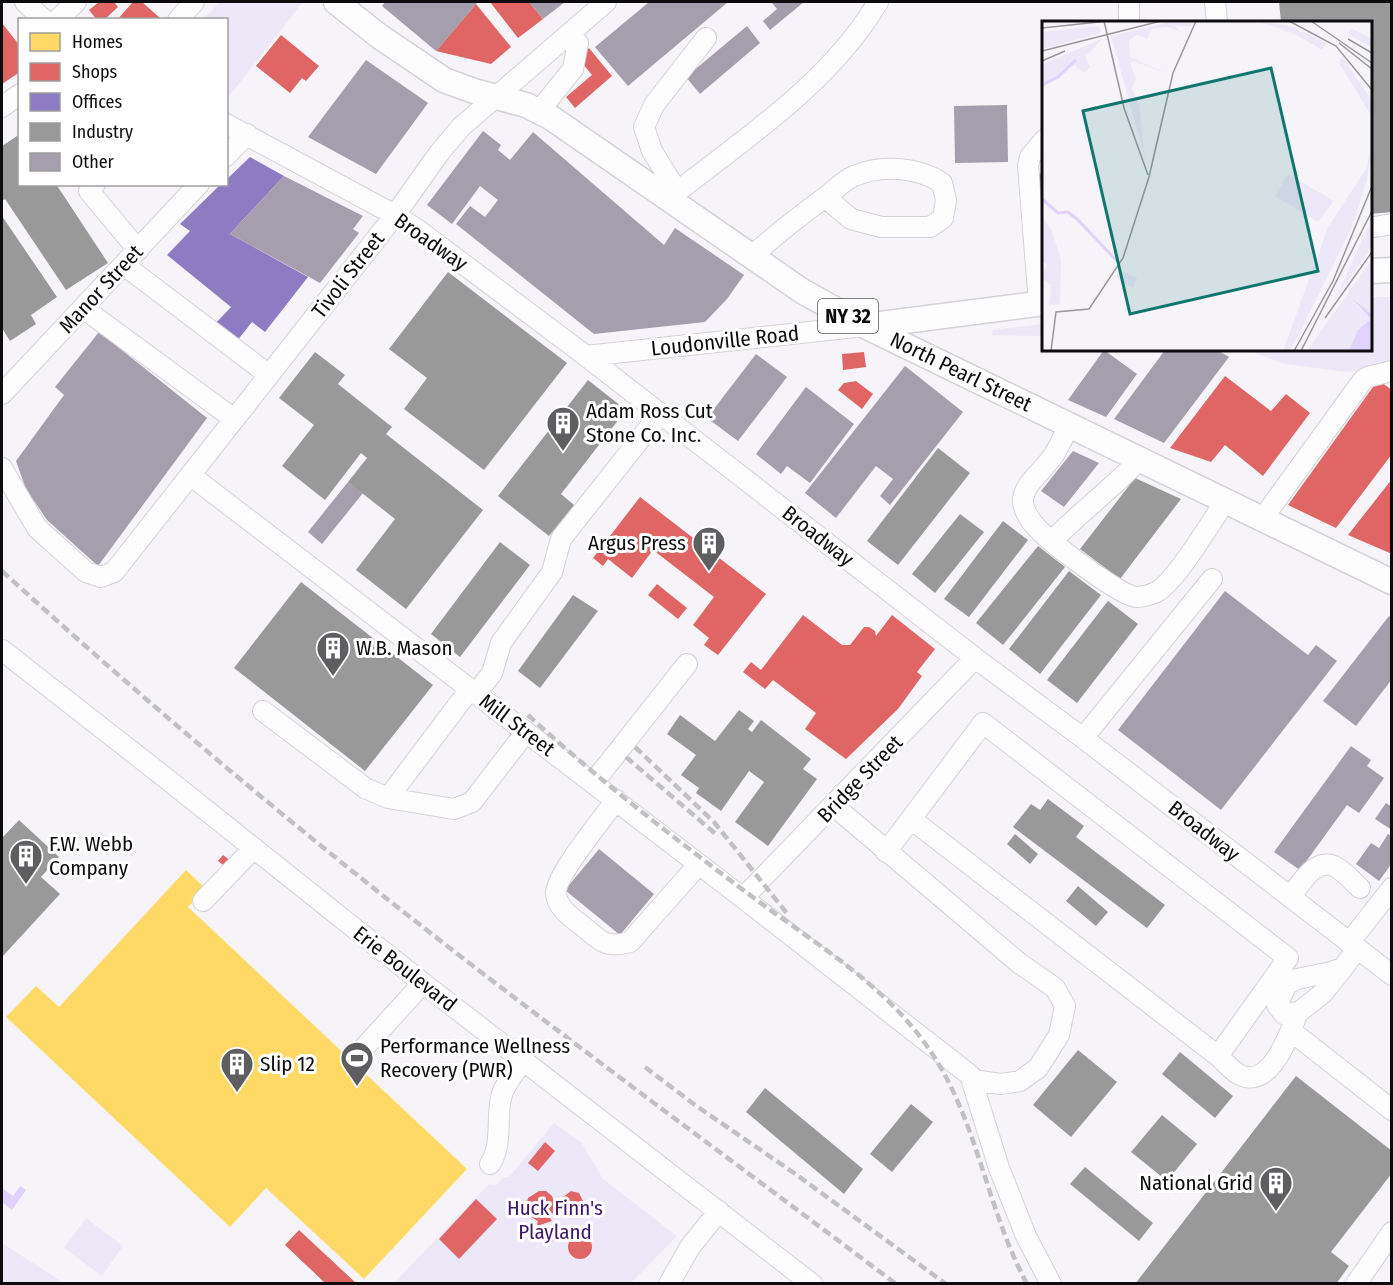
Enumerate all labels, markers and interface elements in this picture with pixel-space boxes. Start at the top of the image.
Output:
legend [18,18,228,186]
inset map [1042,21,1372,351]
text: Homes [72,31,123,53]
text: Shops [72,61,117,83]
text: Offices [72,91,122,113]
text: Industry [72,121,133,143]
text: Other [72,151,115,173]
street label: Broadway [389,207,473,277]
street label: Tivoli Street [306,226,390,323]
street label: Manor Street [54,239,149,339]
road number: NY 32 [818,299,878,333]
street label: Loudonville Road [650,320,800,362]
street label: North Pearl Street [886,327,1036,418]
place label: Adam Ross Cut Stone Co. Inc. [586,398,713,448]
building icon: Adam Ross Cut Stone Co. Inc. [545,405,581,452]
street label: Broadway [777,500,859,572]
building icon: Argus Press [691,525,727,572]
place label: Argus Press [588,530,686,556]
building icon: W.B. Mason [315,630,351,677]
place label: W.B. Mason [356,635,453,661]
street label: Mill Street [474,688,560,762]
street label: Bridge Street [812,730,908,828]
street label: Broadway [1163,795,1245,867]
place label: F.W. Webb Company [49,831,133,881]
building icon: F.W. Webb Company [8,838,44,885]
street label: Erie Boulevard [348,921,462,1017]
place label: Performance Wellness Recovery (PWR) [380,1033,570,1083]
sports icon: Performance Wellness Recovery (PWR) [339,1040,375,1087]
building icon: Slip 12 [219,1046,255,1093]
place label: Slip 12 [260,1051,315,1077]
building icon: National Grid [1258,1165,1294,1212]
place label: National Grid [1139,1170,1253,1196]
park label: Huck Finn's Playland [507,1195,603,1245]

